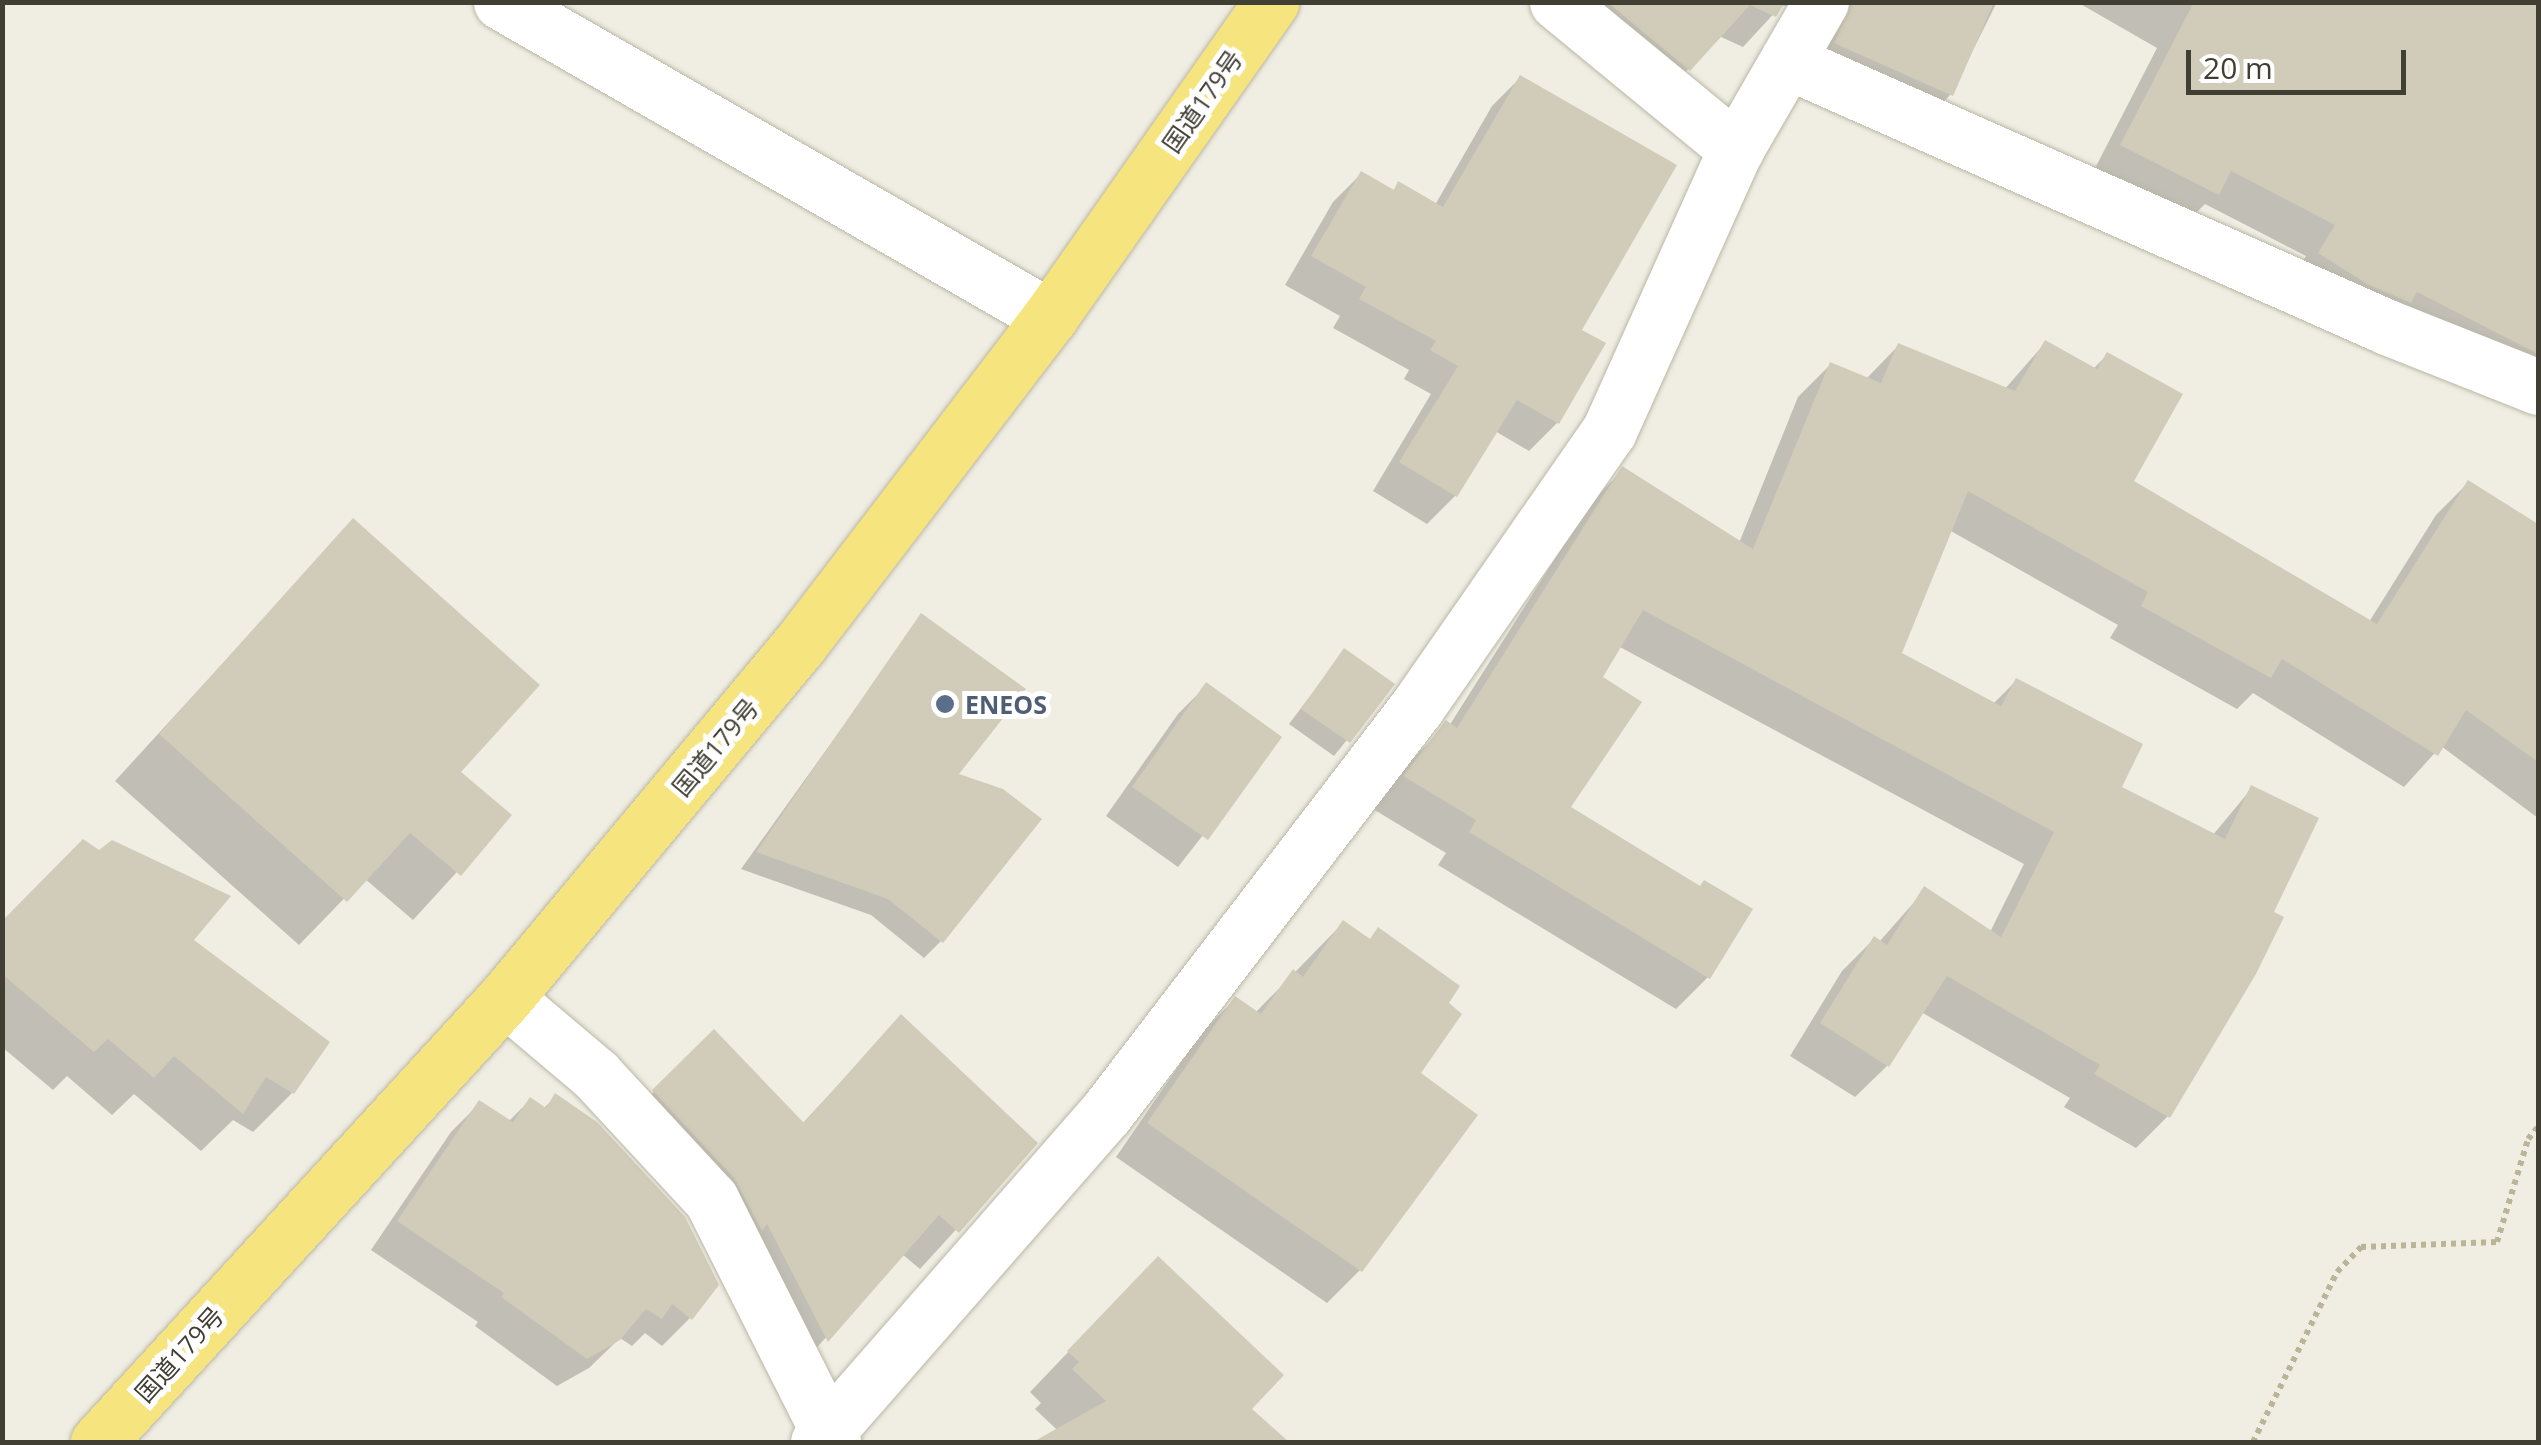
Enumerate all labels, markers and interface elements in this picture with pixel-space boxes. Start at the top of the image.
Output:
scale bar [2191,30,2411,92]
street label: 国道179号 [1156,44,1248,158]
text: 20 m [2203,47,2273,88]
place label: ENEOS [965,689,1047,719]
street label: 国道179号 [666,692,764,802]
marker: ENEOS [934,693,956,715]
street label: 国道179号 [128,1300,230,1408]

